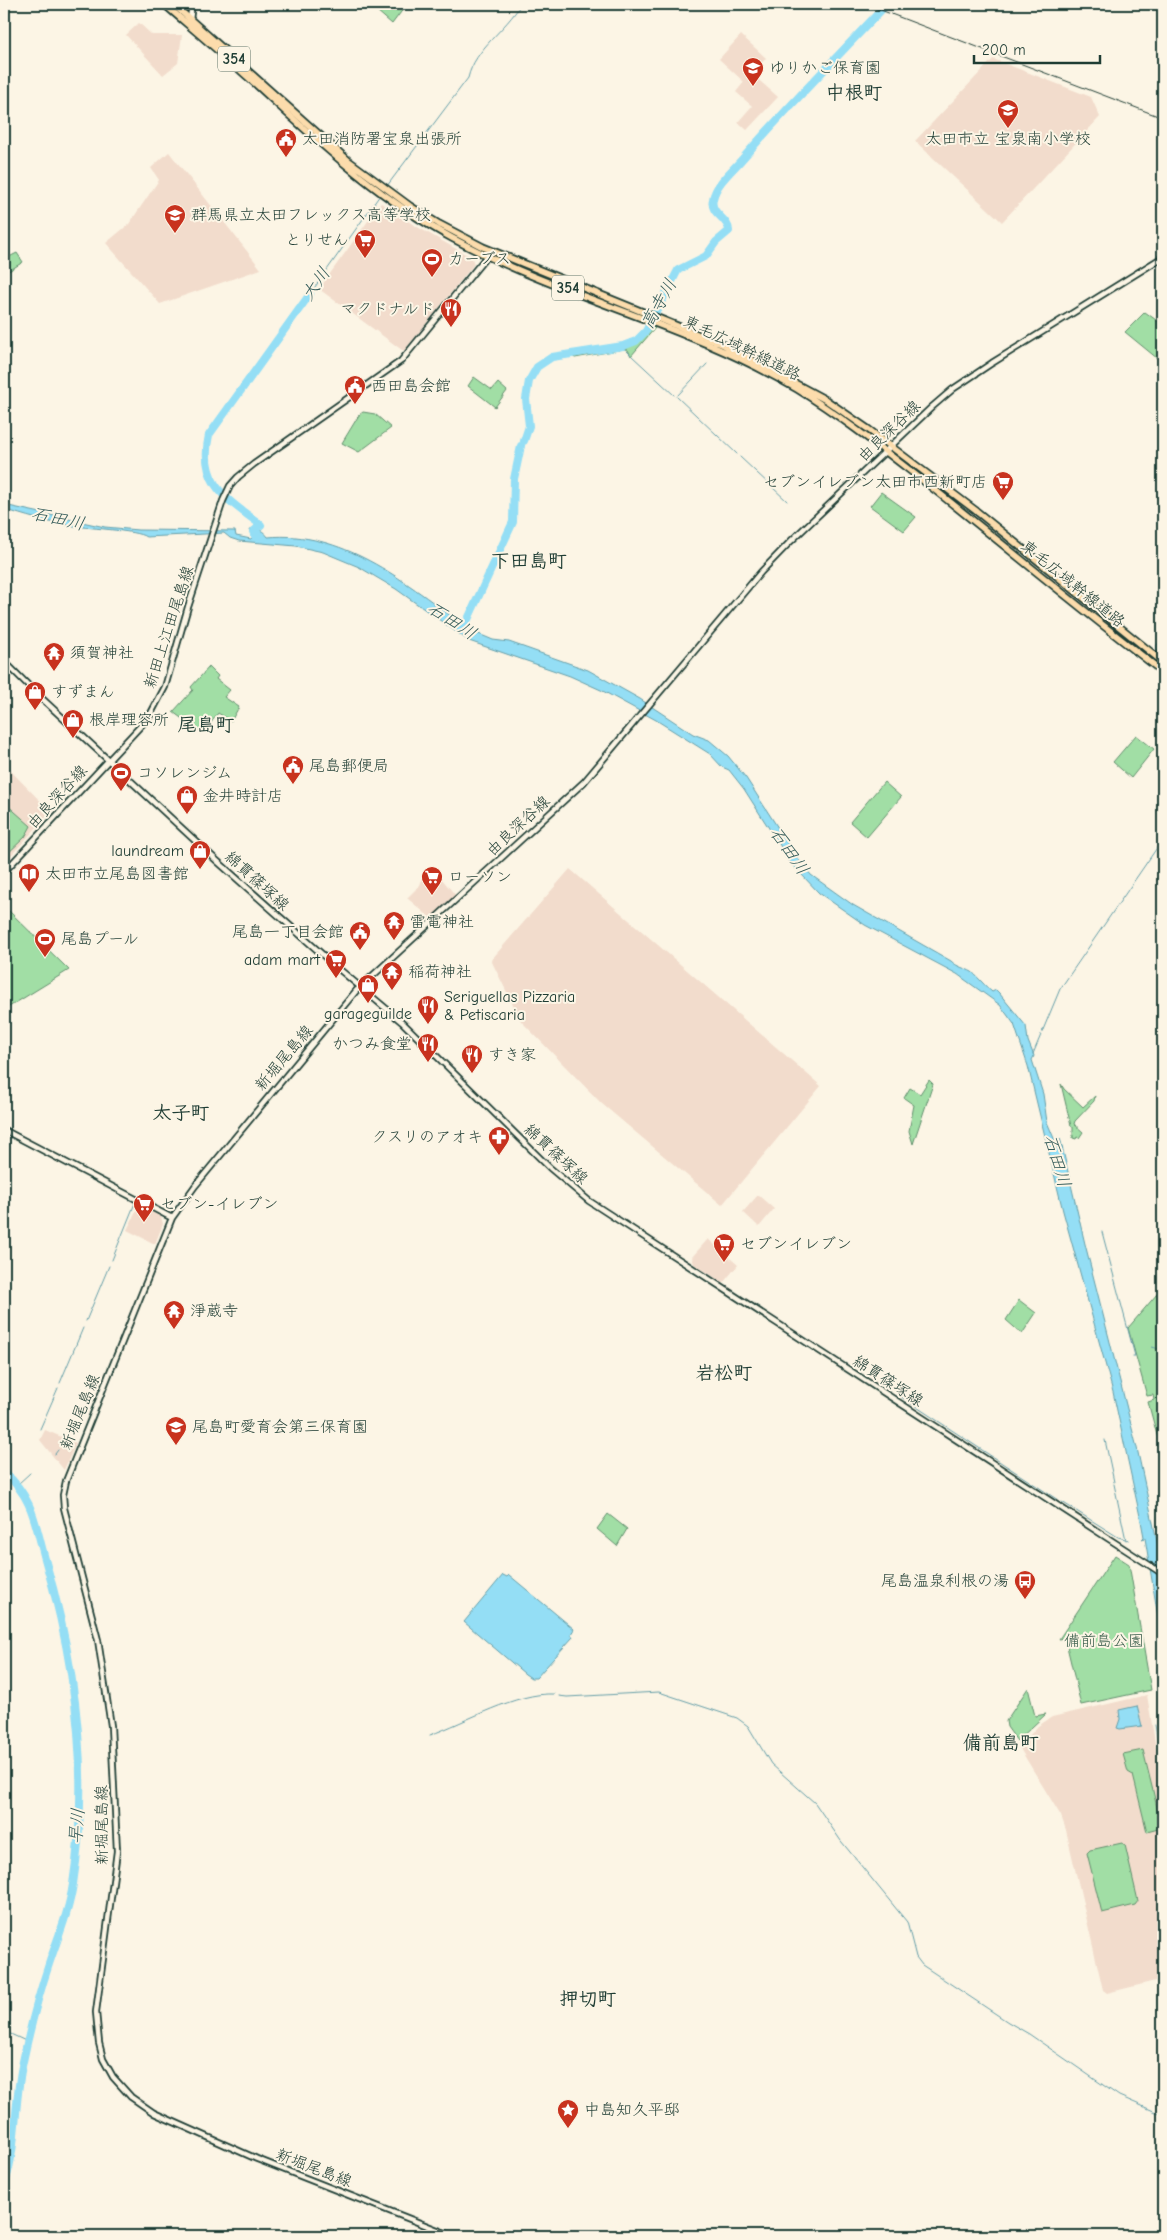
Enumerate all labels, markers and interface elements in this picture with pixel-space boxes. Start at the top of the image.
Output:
scale bar [974,32,1101,64]
text: 200 m [982,41,1026,59]
road number: 354 [218,46,250,72]
school or university icon: ゆりかご保育園 [741,56,765,87]
place label: ゆりかご保育園 [769,59,881,77]
district label: 中根町 [825,82,883,104]
school or university icon: 太田市立 宝泉南小学校 [996,98,1020,129]
public building icon: 太田消防署宝泉出張所 [274,127,298,158]
place label: 太田消防署宝泉出張所 [302,130,462,148]
place label: 太田市立 宝泉南小学校 [925,130,1091,148]
school or university icon: 群馬県立太田フレックス高等学校 [163,203,187,234]
place label: 群馬県立太田フレックス高等学校 [191,206,431,224]
supermarket icon: とりせん [353,228,377,259]
place label: とりせん [285,231,349,249]
sports icon: カーブス [420,247,444,278]
place label: カーブス [448,250,511,268]
water label: 大川 [297,263,335,305]
water label: 高寺川 [637,275,681,333]
road number: 354 [552,276,584,300]
restaurant icon: マクドナルド [439,297,463,328]
place label: マクドナルド [340,300,435,318]
street label: 東毛広域幹線道路 [681,312,803,384]
public building icon: 西田島会館 [343,374,367,405]
place label: 西田島会館 [371,377,451,395]
street label: 由良深谷線 [854,397,924,465]
supermarket icon: セブンイレブン太田市西新町店 [991,470,1015,501]
place label: セブンイレブン太田市西新町店 [763,473,987,491]
water label: 石田川 [29,503,87,535]
street label: 東毛広域幹線道路 [1018,537,1128,631]
district label: 下田島町 [491,550,567,572]
street label: 新田上江田尾島線 [141,563,197,691]
water label: 石田川 [424,597,480,645]
temple icon: 須賀神社 [42,641,66,672]
place label: 須賀神社 [70,644,134,662]
shop icon: すずまん [23,680,47,711]
place label: すずまん [51,683,115,701]
shop icon: 根岸理容所 [61,708,85,739]
place label: 根岸理容所 [89,711,169,729]
district label: 尾島町 [177,714,235,736]
public building icon: 尾島郵便局 [281,754,305,785]
place label: 尾島郵便局 [309,757,389,775]
sports icon: コソレンジム [109,761,133,792]
street label: 由良深谷線 [23,762,91,832]
place label: コソレンジム [137,764,232,782]
shop icon: 金井時計店 [175,784,199,815]
place label: 金井時計店 [203,787,283,805]
street label: 由良深谷線 [483,792,553,860]
water label: 石田川 [765,823,813,879]
shop icon: laundream [188,839,212,870]
place label: laundream [111,842,184,860]
street label: 綿貫篠塚線 [221,848,293,914]
library icon: 太田市立尾島図書館 [17,862,41,893]
place label: 太田市立尾島図書館 [45,865,189,883]
supermarket icon: ローソン [420,865,444,896]
place label: ローソン [448,868,512,886]
temple icon: 雷電神社 [382,910,406,941]
place label: 雷電神社 [410,913,474,931]
public building icon: 尾島一丁目会館 [348,920,372,951]
place label: 尾島一丁目会館 [232,923,344,941]
sports icon: 尾島プール [33,927,57,958]
place label: 尾島プール [61,930,139,948]
supermarket icon: adam mart [324,948,348,979]
place label: adam mart [244,951,320,969]
temple icon: 稲荷神社 [380,960,404,991]
place label: 稲荷神社 [408,963,472,981]
shop icon: garageguilde [356,973,380,1004]
place label: Seriguellas Pizzaria & Petiscaria [444,988,575,1024]
restaurant icon: Seriguellas Pizzaria & Petiscaria [416,994,440,1025]
place label: garageguilde [324,1005,412,1023]
street label: 新堀尾島線 [251,1022,317,1094]
restaurant icon: かつみ食堂 [416,1032,440,1063]
place label: かつみ食堂 [332,1035,412,1053]
restaurant icon: すき家 [460,1043,484,1074]
place label: すき家 [488,1046,536,1064]
district label: 太子町 [152,1102,210,1124]
street label: 綿貫篠塚線 [521,1120,591,1188]
pharmacy icon: クスリのアオキ [487,1125,511,1156]
place label: クスリのアオキ [371,1128,483,1146]
water label: 石田川 [1039,1132,1075,1190]
supermarket icon: セブン-イレブン [132,1192,156,1223]
place label: セブン-イレブン [160,1195,278,1213]
supermarket icon: セブンイレブン [712,1232,736,1263]
place label: セブンイレブン [740,1235,852,1253]
temple icon: 淨蔵寺 [162,1299,186,1330]
place label: 淨蔵寺 [190,1302,238,1320]
street label: 綿貫篠塚線 [850,1352,926,1410]
district label: 岩松町 [695,1362,753,1384]
street label: 新堀尾島線 [57,1372,103,1452]
school or university icon: 尾島町愛育会第三保育園 [164,1415,188,1446]
place label: 尾島町愛育会第三保育園 [192,1418,368,1436]
bus stop icon: 尾島温泉利根の湯 [1013,1569,1037,1600]
place label: 尾島温泉利根の湯 [881,1572,1009,1590]
park label: 備前島公園 [1064,1632,1144,1650]
district label: 備前島町 [963,1732,1039,1754]
street label: 新堀尾島線 [93,1785,111,1865]
water label: 早川 [65,1807,89,1845]
district label: 押切町 [559,1988,617,2010]
place icon: 中島知久平邸 [556,2098,580,2129]
place label: 中島知久平邸 [584,2101,680,2119]
street label: 新堀尾島線 [273,2145,355,2191]

